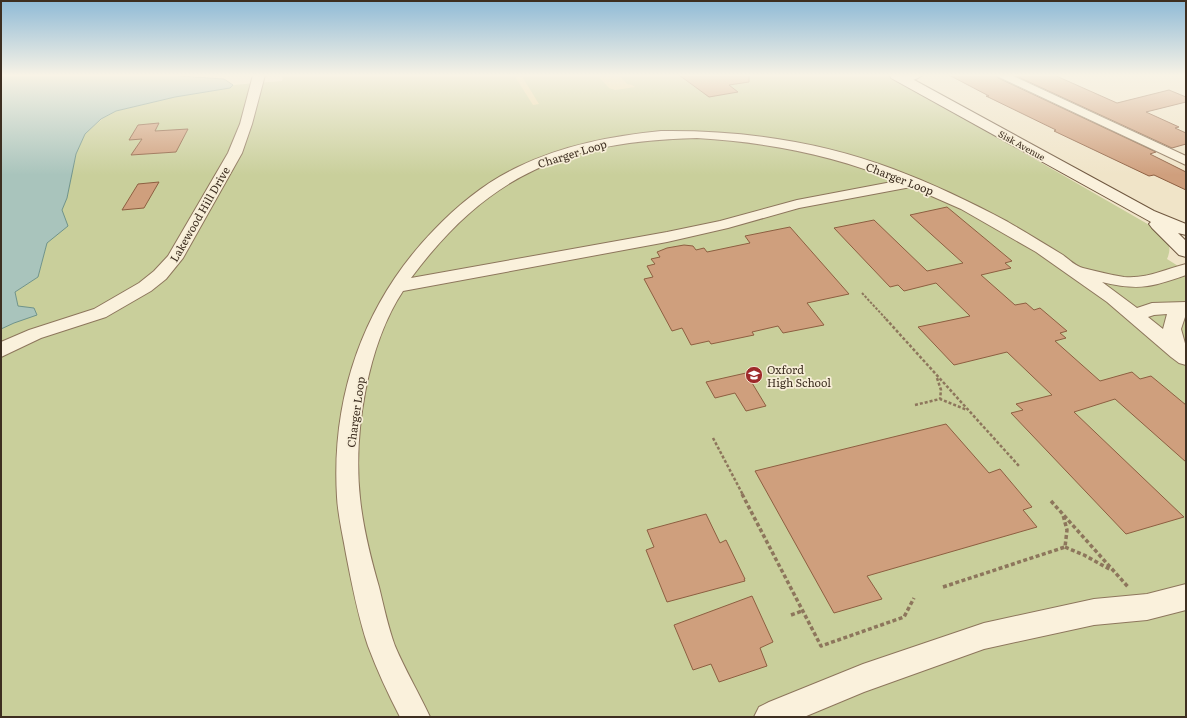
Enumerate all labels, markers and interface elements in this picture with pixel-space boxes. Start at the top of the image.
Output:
street label: Sisk Avenue [996,126,1048,164]
street label: Charger Loop [536,135,609,171]
street label: Charger Loop [864,158,936,198]
street label: Lakewood Hill Drive [165,163,233,265]
place label: Oxford High School [767,361,831,390]
school or university icon: Oxford High School [744,365,764,385]
street label: Charger Loop [342,375,368,448]

